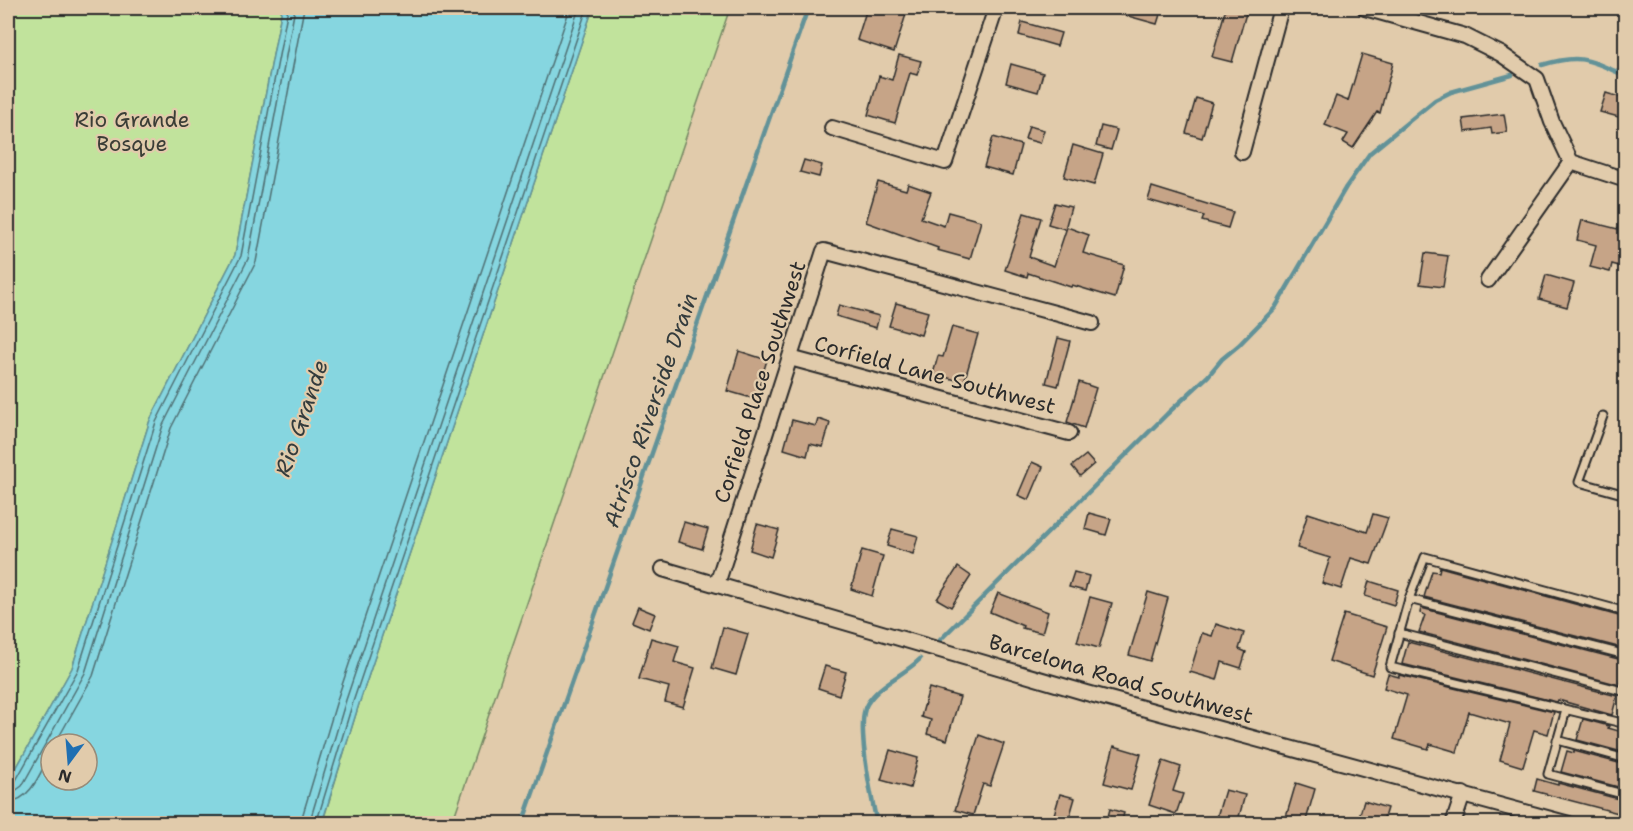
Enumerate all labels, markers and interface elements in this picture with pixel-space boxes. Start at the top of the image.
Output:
park label: Rio Grande Bosque [74,106,190,158]
street label: Corfield Place Southwest [708,257,812,507]
water label: Atrisco Riverside Drain [597,289,704,531]
street label: Corfield Lane Southwest [811,329,1059,421]
water label: Rio Grande [268,356,335,480]
street label: Barcelona Road Southwest [986,628,1256,730]
north arrow [39,732,99,792]
text: N [56,764,74,788]

